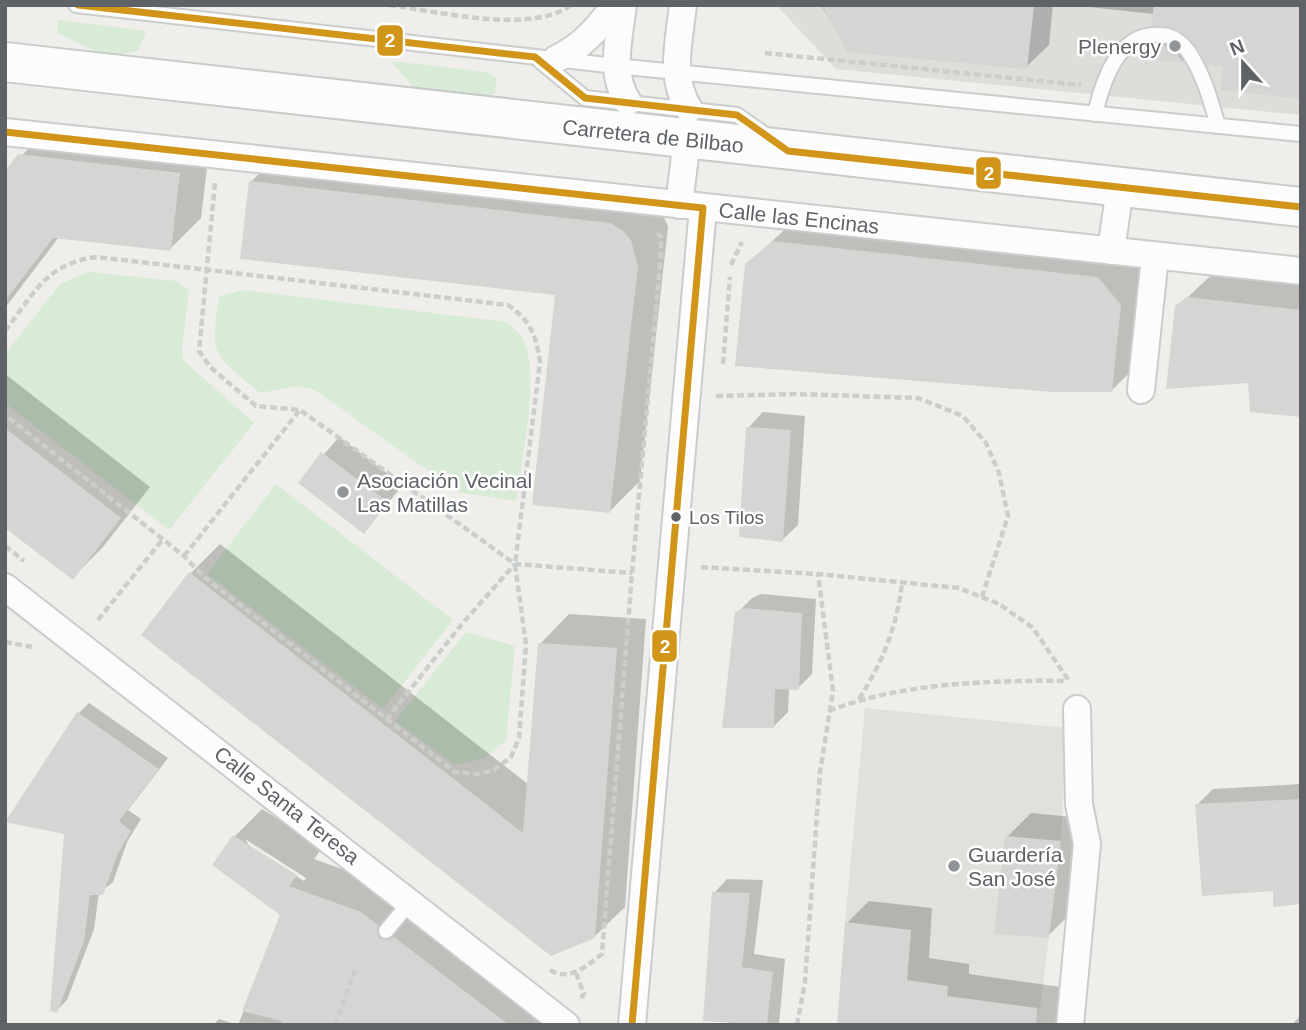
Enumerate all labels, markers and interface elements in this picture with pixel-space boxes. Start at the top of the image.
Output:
line badge: 2 [376,24,404,57]
north arrow [1208,28,1278,98]
text: 2 [385,30,395,51]
place label: Plenergy [1078,35,1161,58]
text: N [1227,35,1247,60]
marker: Plenergy [1167,38,1183,54]
street label: Carretera de Bilbao [561,115,745,157]
line badge: 2 [975,156,1002,190]
text: 2 [984,163,994,184]
street label: Calle las Encinas [718,198,880,238]
place label: Asociación Vecinal Las Matillas [357,469,532,516]
marker: Asociación Vecinal Las Matillas [335,484,351,500]
place label: Los Tilos [689,507,764,528]
marker: Los Tilos [669,510,683,524]
line badge: 2 [651,629,678,663]
text: 2 [660,636,670,657]
street label: Calle Santa Teresa [210,741,364,869]
place label: Guardería San José [968,843,1063,890]
marker: Guardería San José [946,858,962,874]

